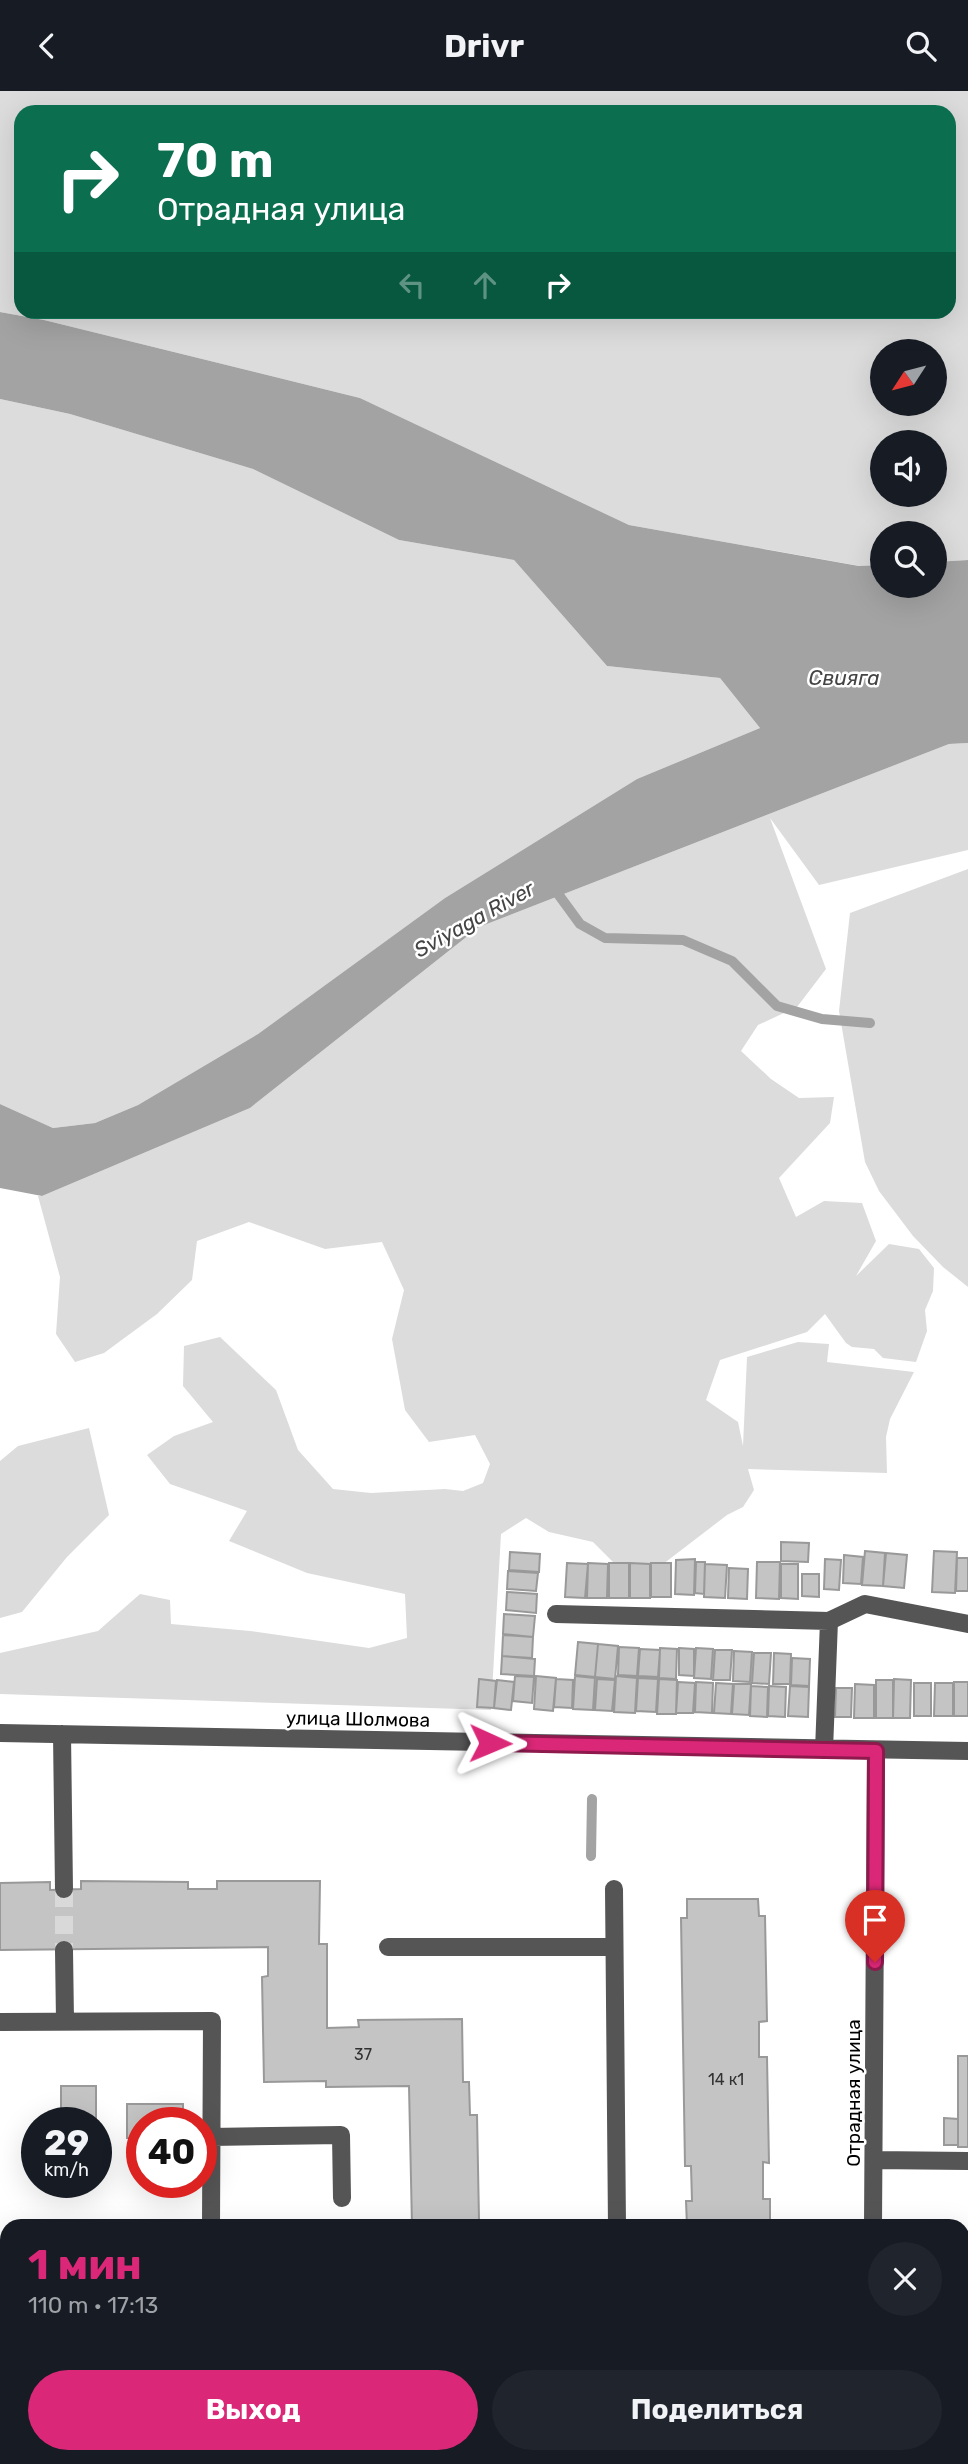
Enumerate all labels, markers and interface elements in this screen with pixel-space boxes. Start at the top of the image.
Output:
icon: back [28,27,66,65]
text: Drivr [444,27,524,65]
icon: search [902,27,940,65]
text: 70 m [157,131,274,189]
icon: right [42,133,133,224]
text: Отрадная улица [157,190,405,228]
icon: left [393,266,431,304]
icon: ahead [466,266,504,304]
icon: right [539,266,577,304]
north arrow [870,339,947,417]
map controls [870,339,947,598]
button: sound [870,430,947,507]
button: search [870,521,947,598]
water label: Свияга [808,665,880,690]
water label: Sviyaga River [410,875,539,962]
street label: улица Шолмова [286,1706,430,1732]
position arrow [453,1706,527,1780]
pin [845,1890,905,1962]
icon: arrive [856,1901,894,1939]
street label: Отрадная улица [842,2019,865,2167]
house number: 37 [354,2045,372,2064]
house number: 14 к1 [708,2070,744,2089]
speed limit sign: 40 [126,2107,217,2198]
text: 29 [44,2122,89,2164]
text: km/h [44,2159,89,2181]
text: 1 мин [28,2240,142,2290]
button: close [868,2242,942,2316]
text: 110 m · 17:13 [28,2291,158,2319]
button: Выход [28,2370,478,2450]
button: Поделиться [492,2370,942,2450]

